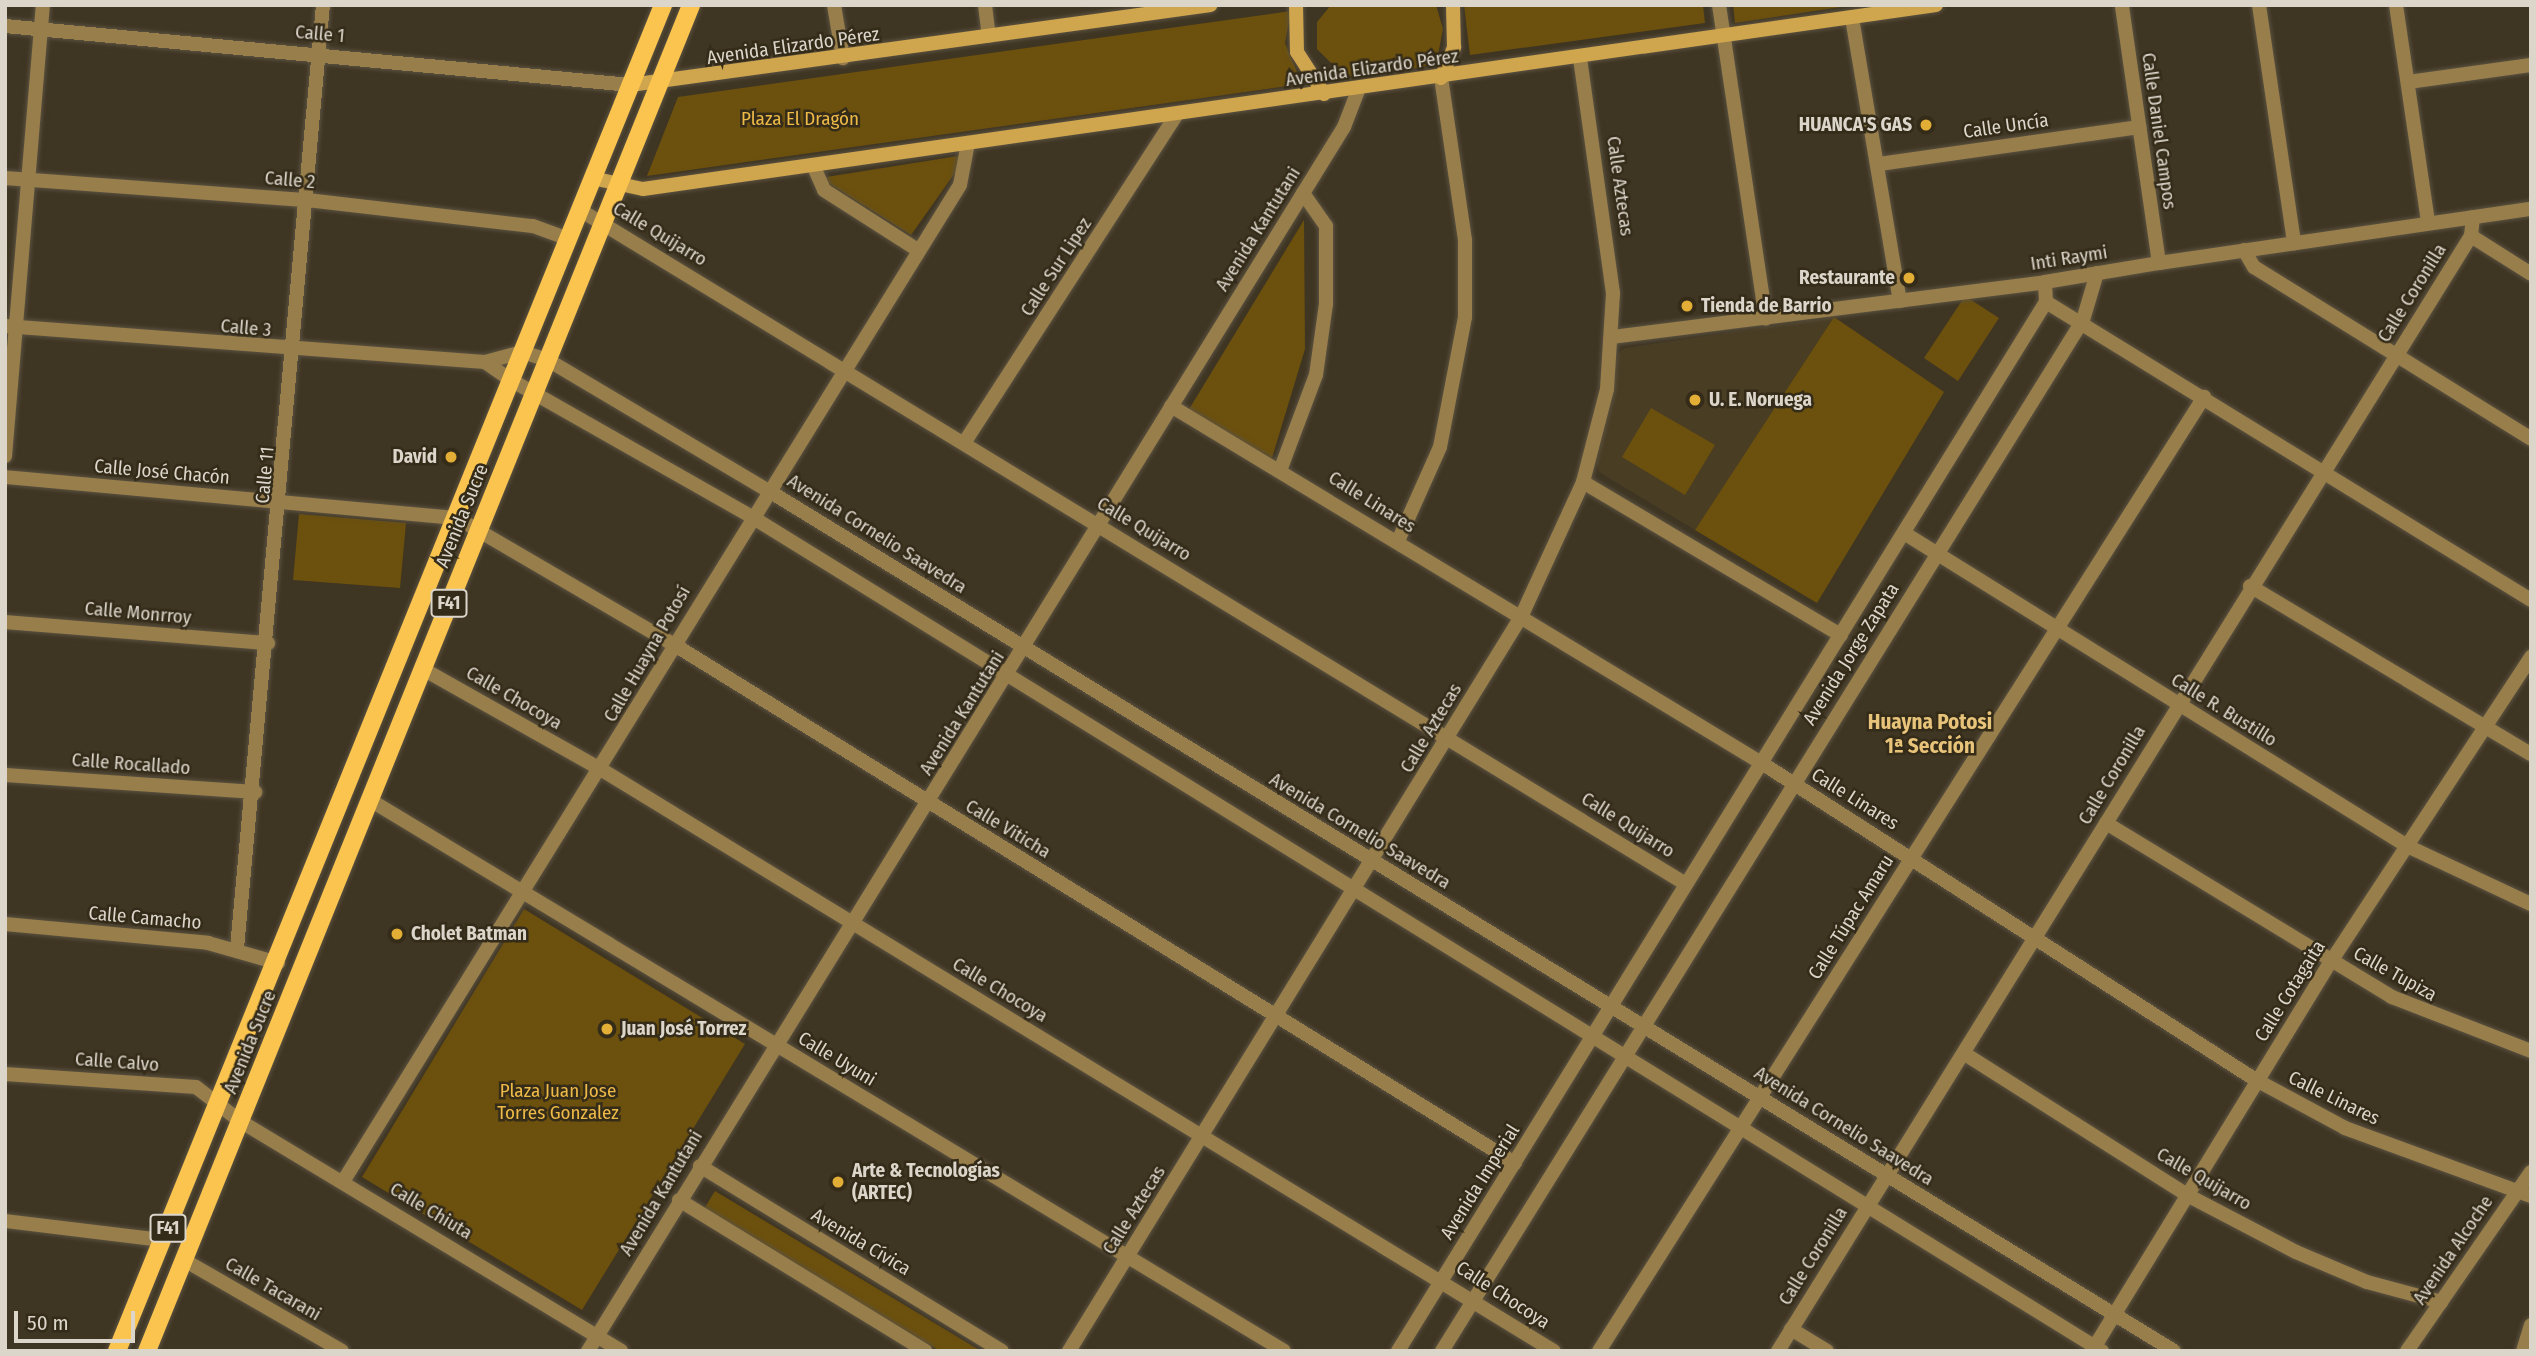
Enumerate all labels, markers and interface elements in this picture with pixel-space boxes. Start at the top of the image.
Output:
street label: Calle 1 [294,20,346,48]
street label: Avenida Elizardo Pérez [705,23,881,69]
street label: Avenida Elizardo Pérez [1284,45,1460,91]
street label: Calle Daniel Campos [2137,51,2181,211]
park label: Plaza El Dragón [741,108,859,130]
street label: Calle Uncía [1962,109,2050,143]
place label: HUANCA'S GAS [1799,114,1912,136]
marker: HUANCA'S GAS [1918,117,1934,133]
street label: Calle Aztecas [1602,135,1638,237]
street label: Avenida Kantutani [1211,163,1305,295]
street label: Calle 2 [264,166,316,194]
street label: Calle Quijarro [609,197,711,271]
street label: Calle Sur Lipez [1016,213,1096,321]
street label: Calle Coronilla [2373,240,2451,346]
street label: Inti Raymi [2029,241,2109,275]
place label: Restaurante [1799,267,1895,289]
marker: Restaurante [1901,270,1917,286]
place label: Tienda de Barrio [1701,295,1832,317]
marker: Tienda de Barrio [1679,298,1695,314]
street label: Calle 3 [220,314,272,342]
place label: U. E. Noruega [1709,389,1812,411]
marker: U. E. Noruega [1687,392,1703,408]
street label: Calle 11 [251,446,279,504]
place label: David [393,446,437,468]
marker: David [443,449,459,465]
street label: Calle José Chacón [93,455,231,489]
street label: Avenida Sucre [431,461,493,571]
street label: Calle Linares [1324,466,1420,538]
street label: Avenida Cornelio Saavedra [783,469,971,599]
street label: Calle Quijarro [1093,492,1195,566]
street label: Avenida Jorge Zapata [1798,579,1904,729]
street label: Calle Huayna Potosí [599,582,695,726]
road number: F41 [430,588,468,618]
street label: Calle Monrroy [84,597,192,629]
street label: Avenida Kantutani [915,647,1009,779]
street label: Calle Chocoya [462,661,566,735]
street label: Calle R. Bustillo [2167,668,2281,752]
street label: Calle Aztecas [1395,679,1467,777]
district label: Huayna Potosi 1ª Sección [1868,709,1992,759]
street label: Calle Coronilla [2073,721,2151,829]
street label: Calle Rocallado [71,748,191,780]
street label: Calle Linares [1807,763,1903,835]
street label: Avenida Cornelio Saavedra [1265,768,1455,894]
street label: Calle Quijarro [1577,787,1679,863]
street label: Calle Viticha [961,795,1055,863]
street label: Calle Túpac Amaru [1804,850,1898,984]
street label: Calle Camacho [88,902,202,934]
place label: Cholet Batman [411,923,527,945]
marker: Cholet Batman [389,926,405,942]
street label: Calle Cotagaita [2250,936,2330,1046]
street label: Calle Tupiza [2349,942,2441,1006]
street label: Calle Chocoya [948,953,1052,1027]
street label: Avenida Sucre [219,987,281,1097]
place label: Juan José Torrez [621,1018,746,1040]
marker: Juan José Torrez [599,1021,615,1037]
street label: Calle Uyuni [794,1027,880,1091]
street label: Calle Calvo [74,1048,160,1076]
street label: Avenida Cornelio Saavedra [1750,1061,1938,1191]
street label: Calle Linares [2285,1066,2383,1130]
park label: Plaza Juan Jose Torres Gonzalez [497,1080,619,1124]
street label: Avenida Imperial [1436,1120,1524,1244]
street label: Avenida Kantutani [615,1126,707,1260]
street label: Calle Quijarro [2152,1143,2256,1215]
place label: Arte & Tecnologías (ARTEC) [852,1160,1000,1204]
street label: Calle Aztecas [1098,1161,1170,1259]
marker: Arte & Tecnologías (ARTEC) [830,1174,846,1190]
street label: Calle Chiuta [386,1178,476,1244]
street label: Avenida Alcoche [2408,1191,2498,1309]
street label: Calle Coronilla [1774,1203,1852,1309]
street label: Avenida Cívica [807,1204,915,1280]
road number: F41 [149,1213,187,1242]
street label: Calle Tacarani [221,1252,325,1326]
street label: Calle Chocoya [1452,1256,1554,1334]
scale bar [18,1296,138,1340]
text: 50 m [27,1310,69,1336]

